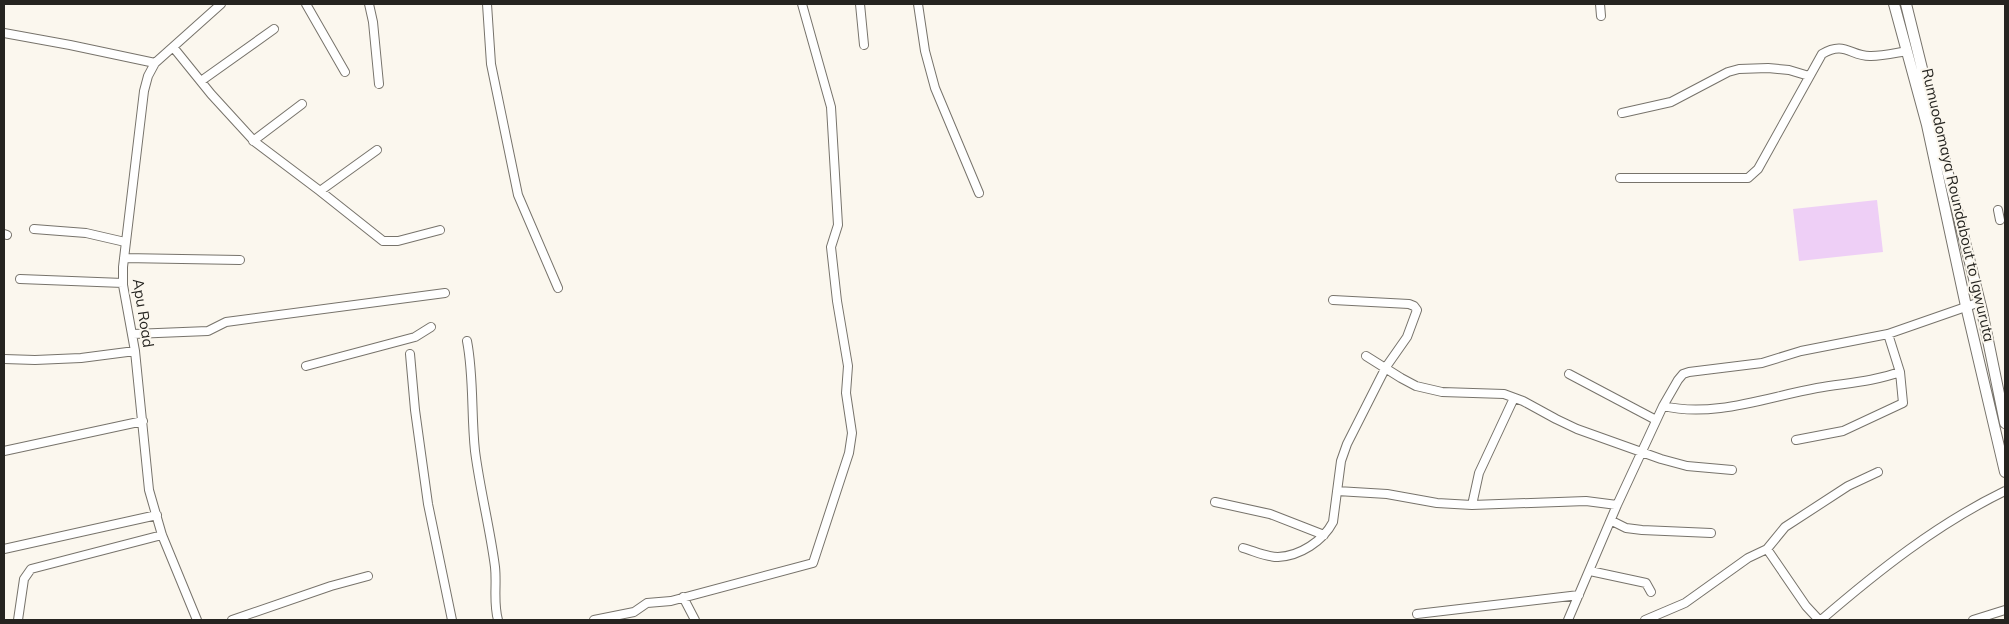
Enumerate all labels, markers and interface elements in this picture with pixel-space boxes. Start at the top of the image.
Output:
street label: Rumuodomaya Roundabout to Igwuruta [1918,66,1999,343]
street label: Apu Road [129,277,158,349]

